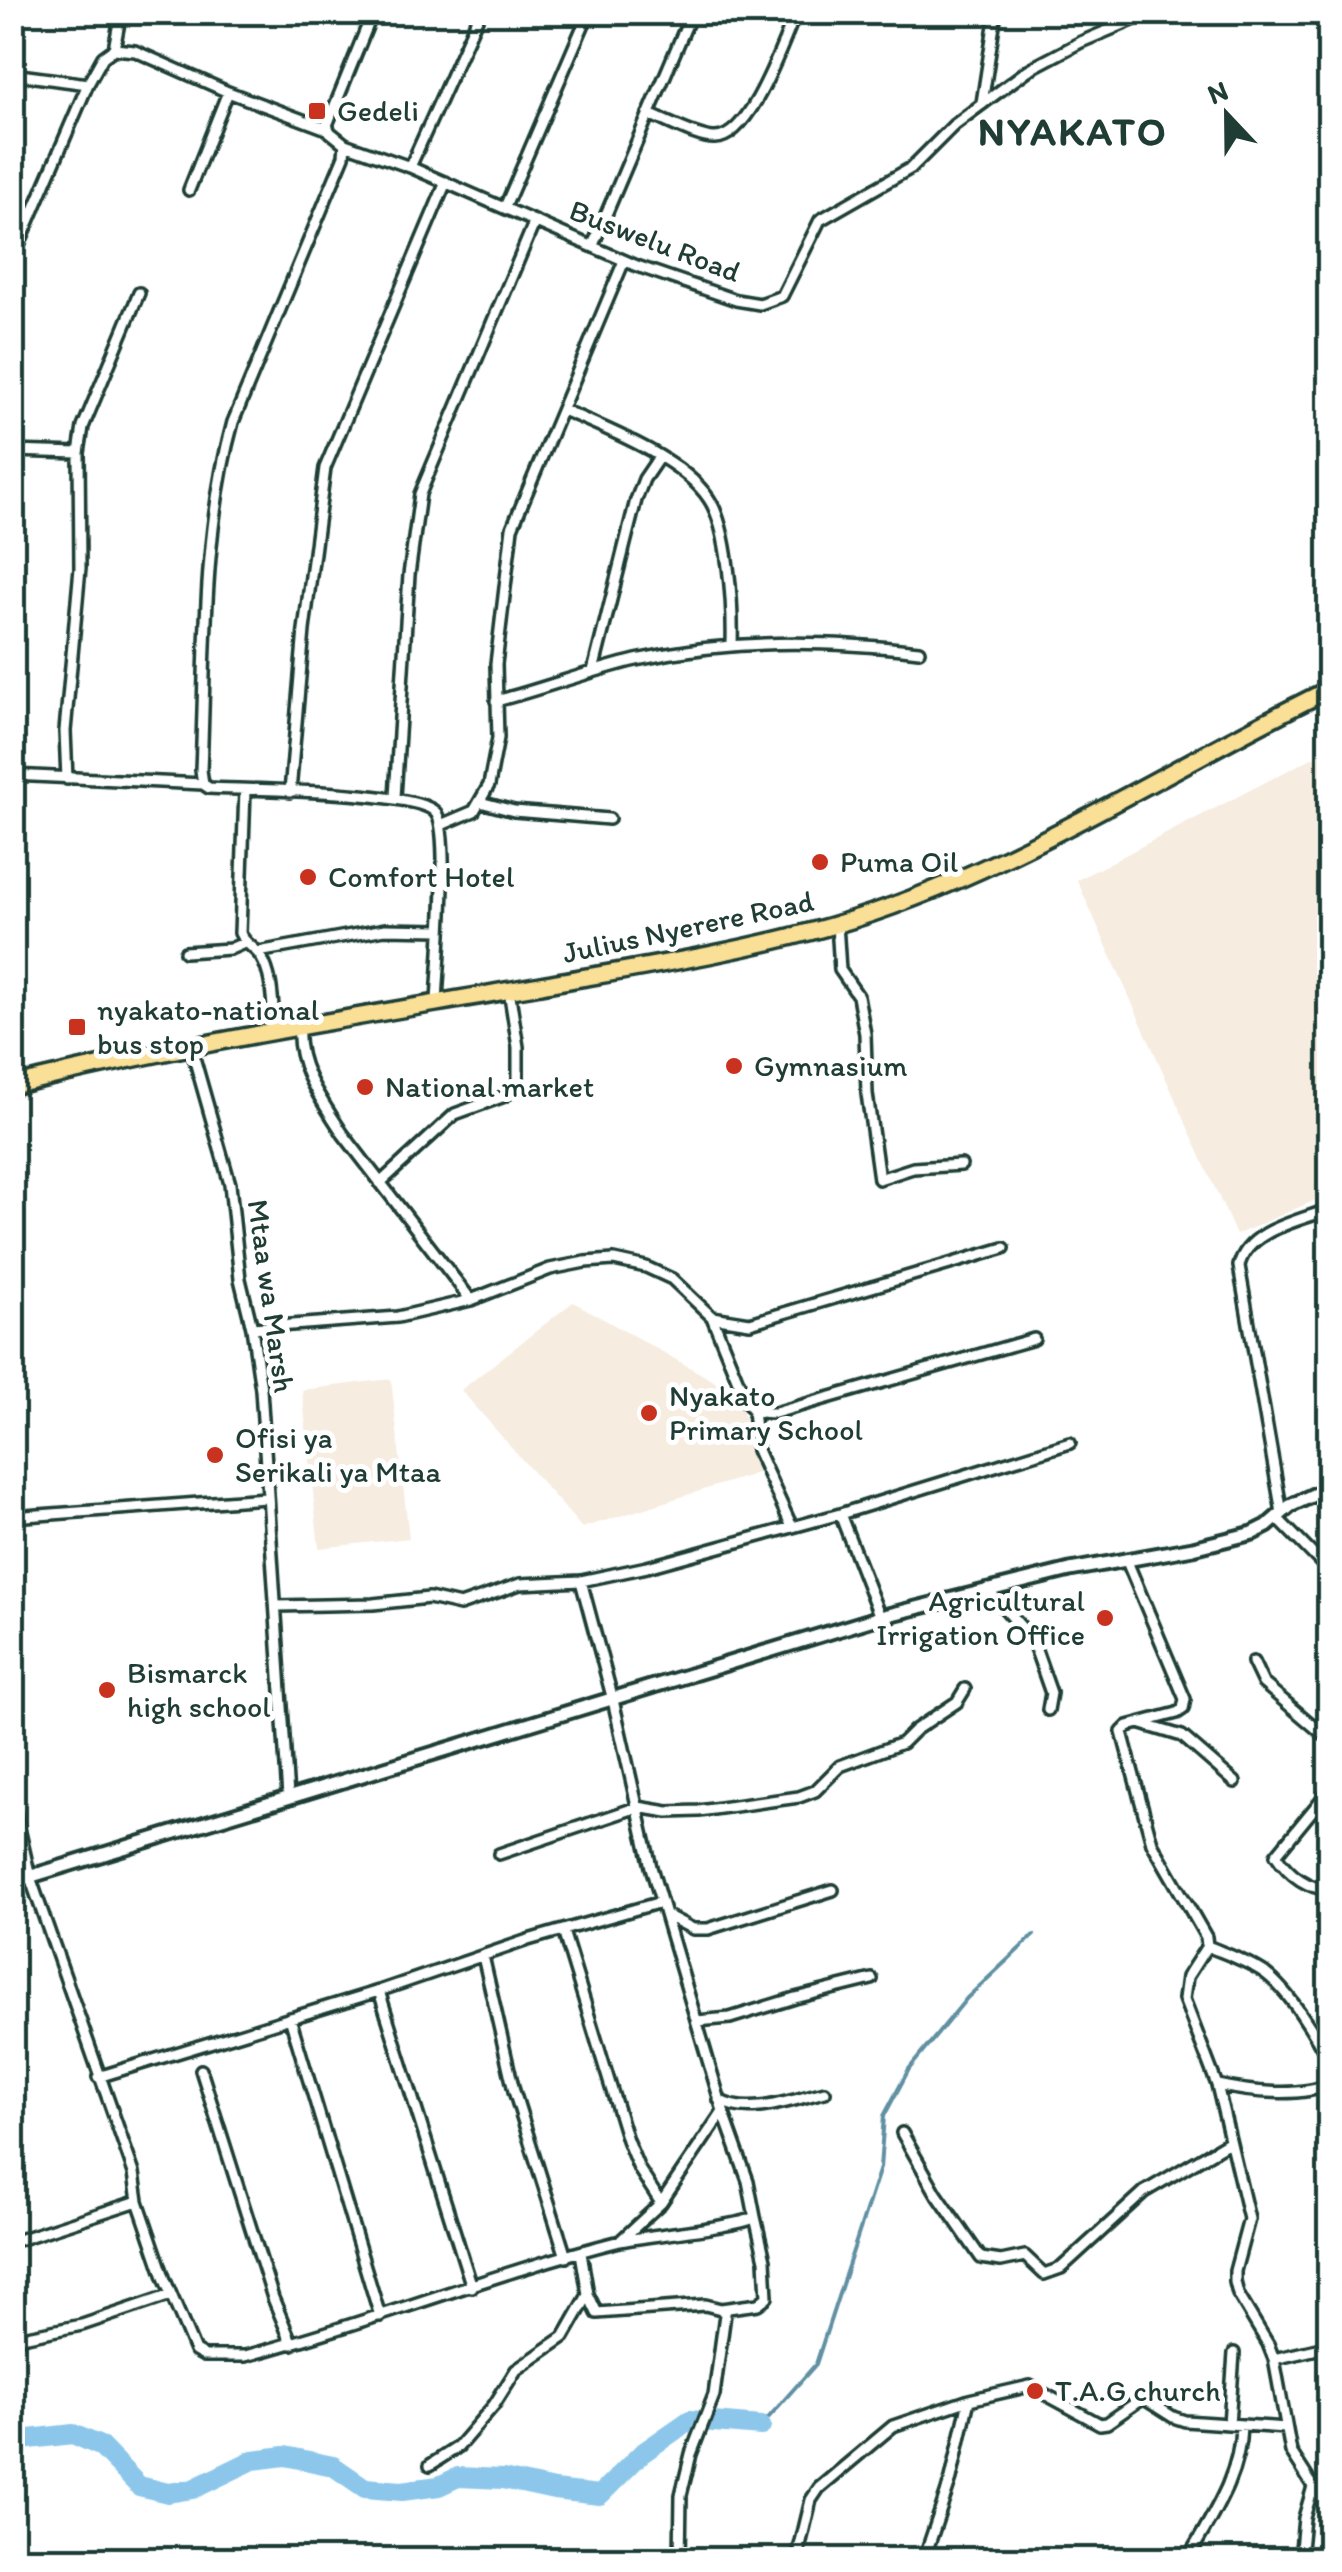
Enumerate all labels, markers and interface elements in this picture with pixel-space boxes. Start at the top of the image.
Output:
north arrow [1177,65,1277,165]
text: N [1203,73,1233,111]
place label: Gedeli [337,92,419,129]
marker: Gedeli [306,100,328,122]
district label: NYAKATO [978,107,1168,155]
street label: Buswelu Road [564,191,746,290]
place label: Puma Oil [840,843,959,880]
marker: Puma Oil [809,851,831,873]
place label: Comfort Hotel [328,858,515,895]
marker: Comfort Hotel [297,866,319,888]
street label: Julius Nyerere Road [559,882,817,971]
place label: nyakato-national bus stop [97,991,320,1062]
marker: nyakato-national bus stop [66,1016,88,1038]
place label: Gymnasium [754,1047,907,1084]
marker: Gymnasium [723,1055,745,1077]
place label: National market [385,1068,594,1105]
marker: National market [354,1076,376,1098]
street label: Mtaa wa Marsh [240,1197,303,1395]
place label: Nyakato Primary School [669,1377,863,1448]
marker: Nyakato Primary School [638,1402,660,1424]
place label: Ofisi ya Serikali ya Mtaa [235,1419,441,1490]
marker: Ofisi ya Serikali ya Mtaa [204,1444,226,1466]
place label: Agricultural Irrigation Office [876,1582,1086,1653]
marker: Agricultural Irrigation Office [1094,1607,1116,1629]
place label: Bismarck high school [127,1654,271,1725]
marker: Bismarck high school [96,1679,118,1701]
place label: T.A.G church [1055,2372,1221,2409]
marker: T.A.G church [1024,2380,1046,2402]

